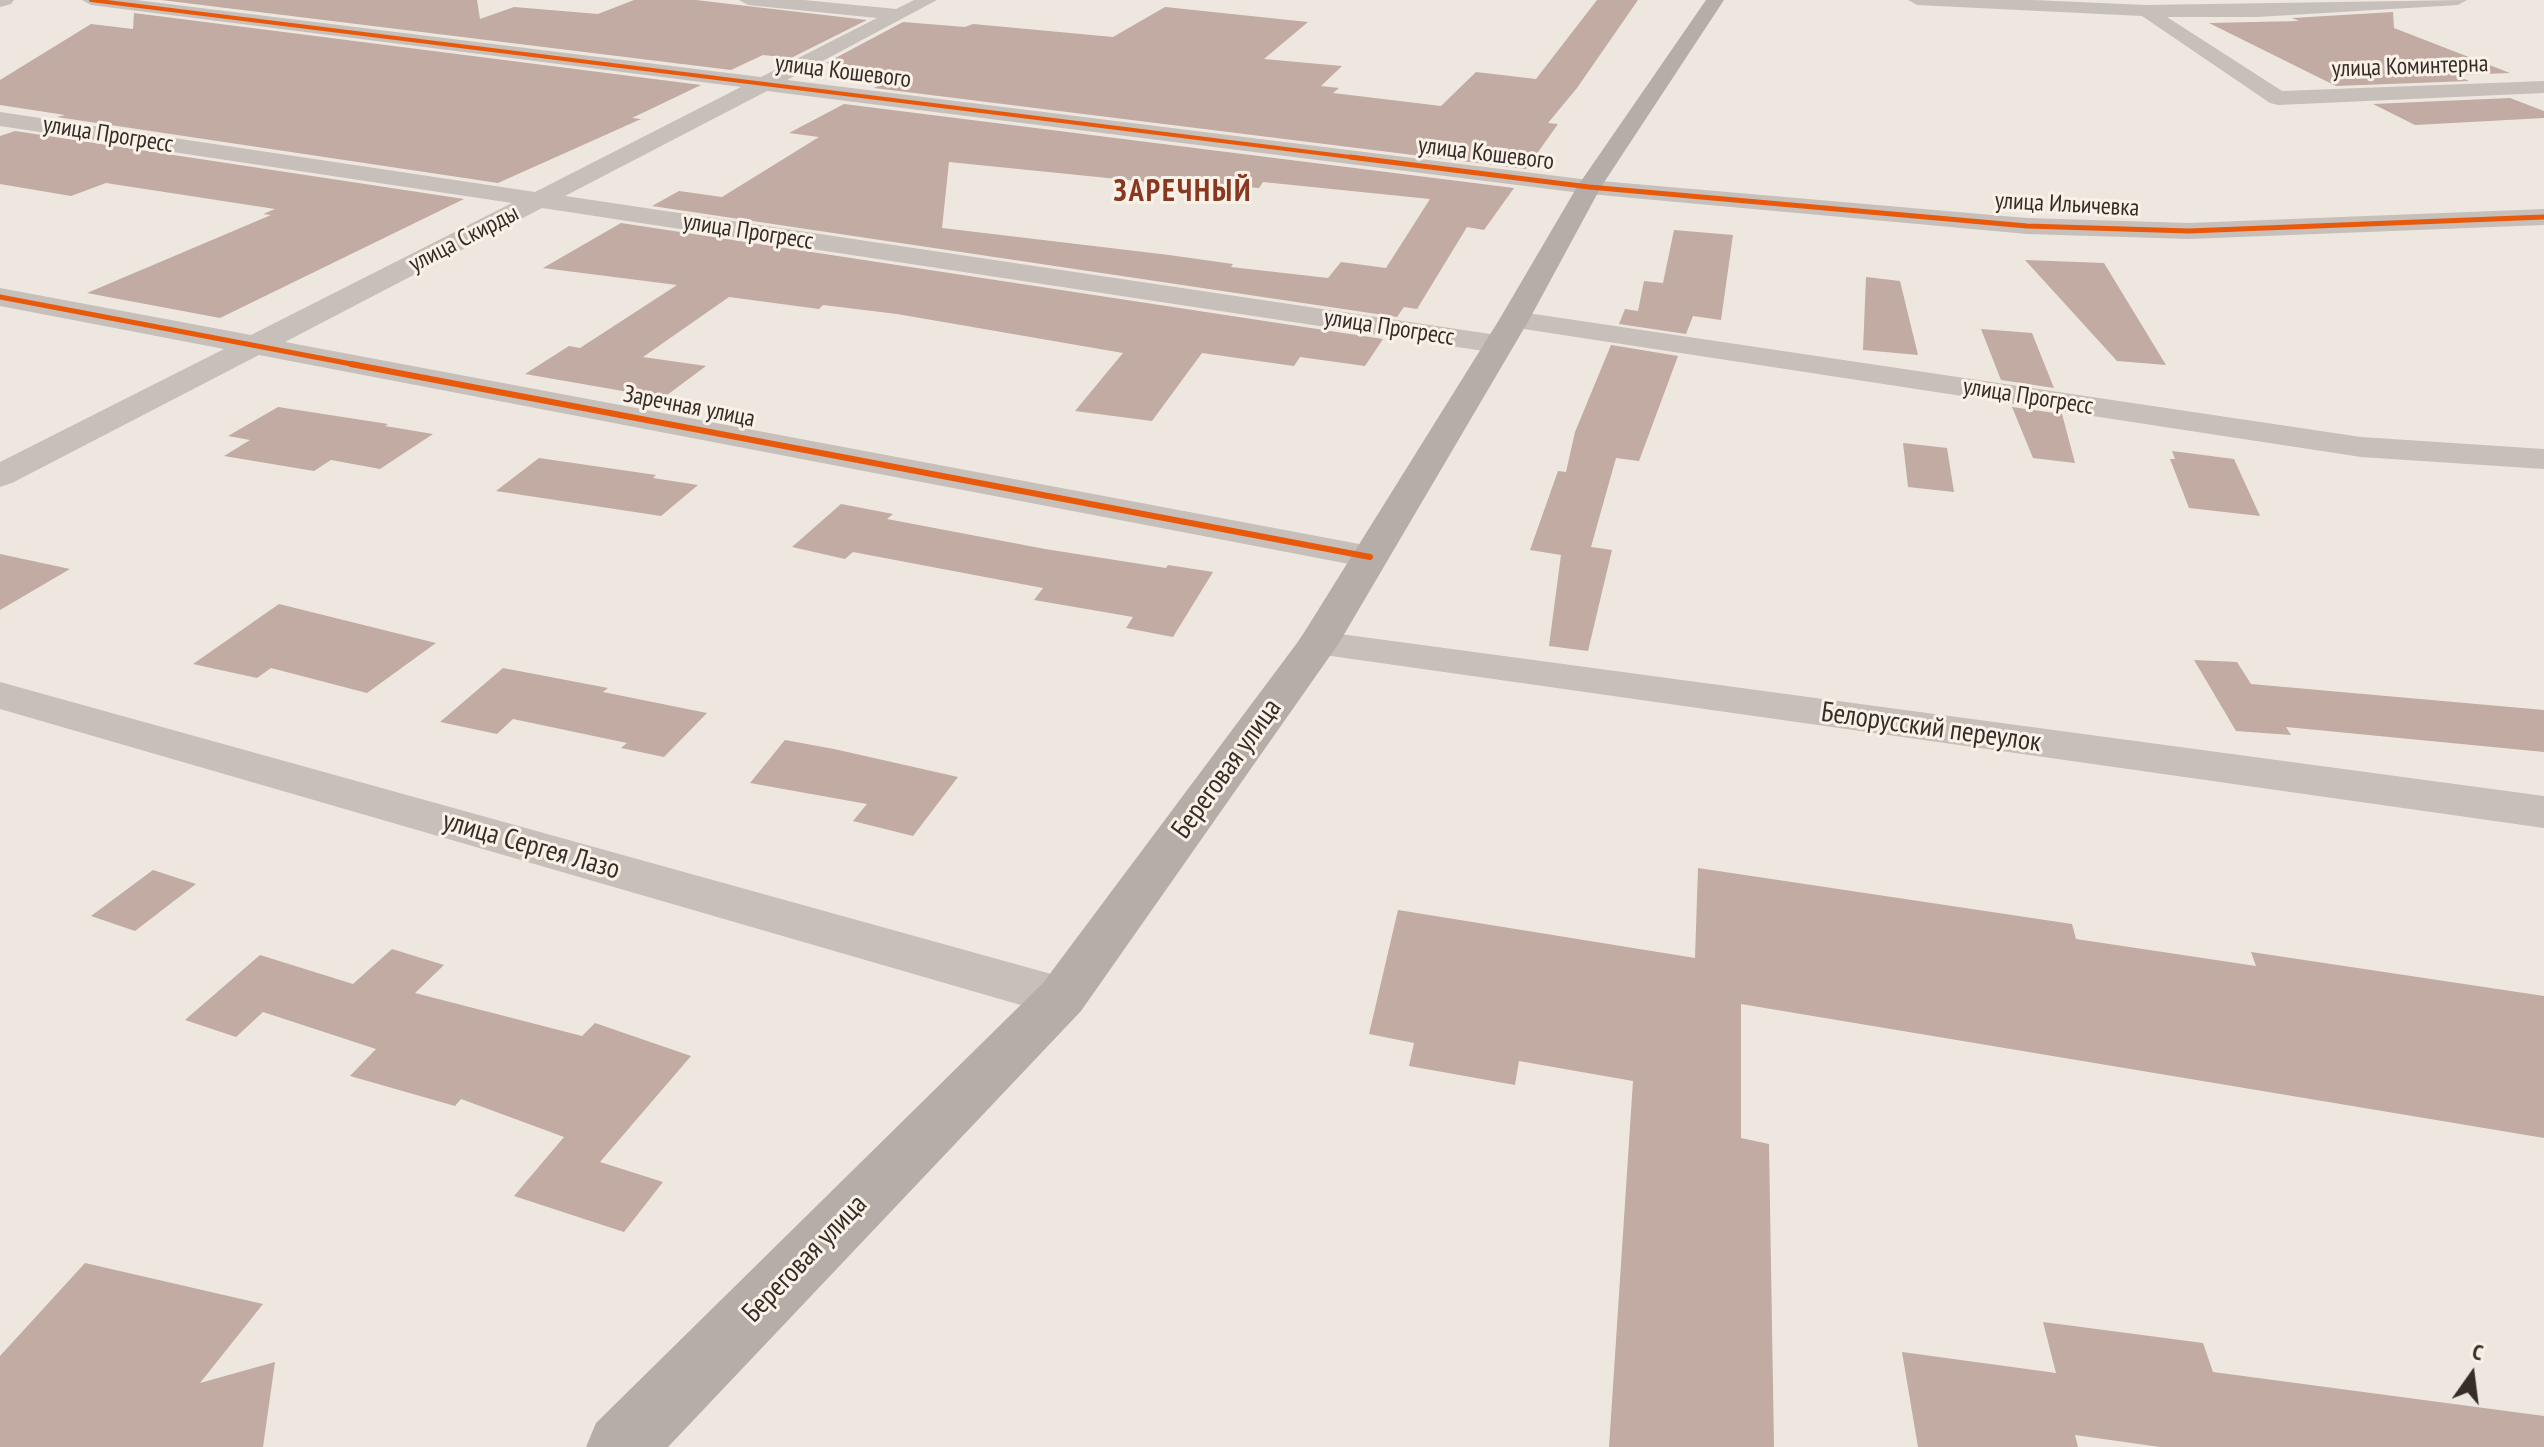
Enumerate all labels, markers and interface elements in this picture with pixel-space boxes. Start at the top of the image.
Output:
street label: улица Кошевого [773,49,913,95]
street label: улица Коминтерна [2331,50,2489,84]
street label: улица Прогресс [41,110,175,160]
street label: улица Кошевого [1416,131,1556,177]
district label: ЗАРЕЧНЫЙ [1114,174,1252,210]
street label: улица Ильичевка [1994,187,2140,223]
street label: улица Скирды [404,199,524,279]
street label: улица Прогресс [681,207,815,257]
street label: улица Прогресс [1322,303,1456,353]
street label: улица Прогресс [1961,372,2095,422]
street label: Заречная улица [621,380,757,434]
street label: Береговая улица [1165,693,1289,845]
street label: Белорусский переулок [1819,696,2043,760]
street label: улица Сергея Лазо [439,805,623,887]
street label: Береговая улица [736,1188,874,1330]
north arrow [2432,1335,2512,1415]
text: С [2470,1337,2486,1367]

